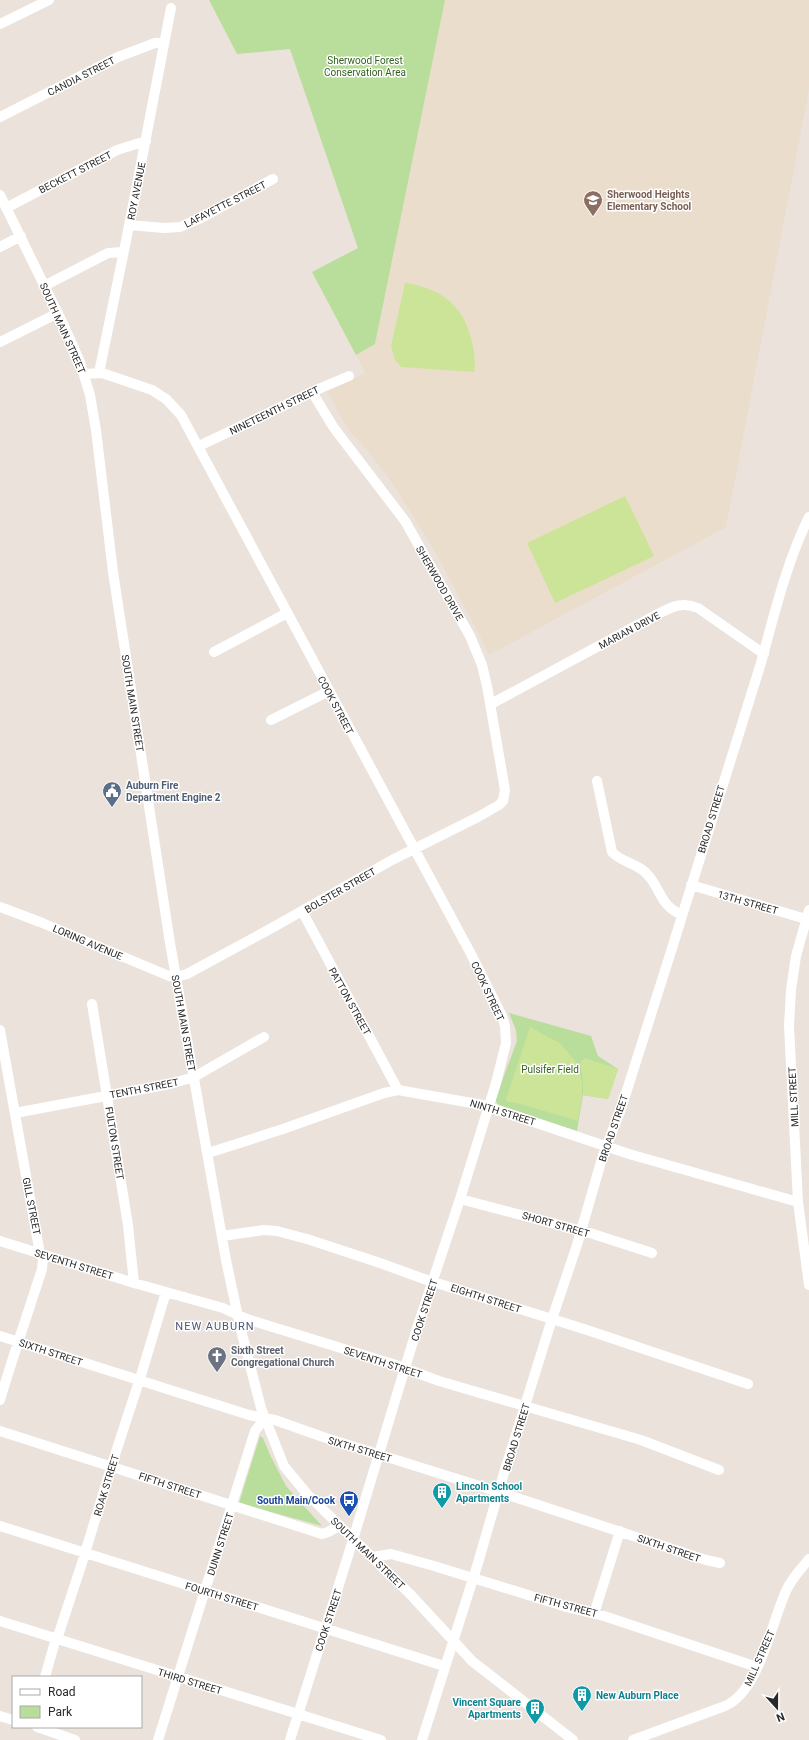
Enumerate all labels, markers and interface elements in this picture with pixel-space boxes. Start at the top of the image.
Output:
street label: CANDIA STREET [46,55,117,98]
park label: Sherwood Forest Conservation Area [324,55,406,78]
street label: BECKETT STREET [37,149,114,196]
street label: ROY AVENUE [125,161,148,221]
street label: LAFAYETTE STREET [183,179,268,230]
school or university icon: Sherwood Heights Elementary School [582,189,604,217]
place label: Sherwood Heights Elementary School [607,189,692,212]
street label: SOUTH MAIN STREET [38,281,88,375]
street label: NINETEENTH STREET [228,384,321,437]
street label: SHERWOOD DRIVE [414,544,466,623]
street label: MARIAN DRIVE [597,609,662,651]
street label: SOUTH MAIN STREET [119,654,146,752]
street label: COOK STREET [316,674,356,736]
public building icon: Auburn Fire Department Engine 2 [101,780,123,808]
place label: Auburn Fire Department Engine 2 [126,780,221,803]
street label: BROAD STREET [696,784,727,854]
street label: BOLSTER STREET [303,866,378,915]
street label: 13TH STREET [716,889,779,916]
street label: LORING AVENUE [51,923,125,962]
street label: COOK STREET [469,960,506,1023]
street label: PATTON STREET [326,966,373,1037]
street label: SOUTH MAIN STREET [170,974,197,1072]
park label: Pulsifer Field [521,1064,579,1075]
street label: MILL STREET [786,1067,801,1127]
street label: TENTH STREET [109,1076,179,1101]
street label: BROAD STREET [597,1093,630,1163]
street label: NINTH STREET [469,1097,537,1128]
street label: FULTON STREET [103,1106,126,1180]
street label: GILL STREET [21,1176,42,1236]
street label: SHORT STREET [521,1210,591,1239]
street label: SEVENTH STREET [33,1247,115,1282]
street label: COOK STREET [409,1278,440,1343]
street label: EIGHTH STREET [449,1282,522,1315]
district label: NEW AUBURN [175,1320,255,1333]
street label: SIXTH STREET [18,1337,84,1368]
church icon: Sixth Street Congregational Church [206,1345,228,1373]
place label: Sixth Street Congregational Church [231,1345,335,1368]
street label: SEVENTH STREET [342,1345,423,1380]
street label: BROAD STREET [501,1402,532,1472]
street label: SIXTH STREET [327,1435,393,1464]
street label: ROAK STREET [92,1453,121,1517]
street label: FIFTH STREET [137,1470,202,1501]
building icon: Lincoln School Apartments [431,1481,453,1509]
place label: Lincoln School Apartments [456,1481,523,1504]
bus stop icon: South Main/Cook [338,1489,360,1517]
place label: South Main/Cook [257,1495,336,1506]
street label: DUNN STREET [205,1511,236,1577]
street label: SOUTH MAIN STREET [329,1515,407,1591]
street label: SIXTH STREET [636,1533,702,1564]
street label: FOURTH STREET [184,1580,260,1613]
street label: COOK STREET [313,1588,344,1653]
street label: FIFTH STREET [533,1592,599,1619]
street label: MILL STREET [742,1628,777,1688]
street label: THIRD STREET [156,1666,223,1696]
legend [12,1676,142,1728]
building icon: New Auburn Place [571,1684,593,1712]
text: Road [48,1685,76,1699]
north arrow [757,1688,797,1728]
place label: New Auburn Place [596,1690,679,1701]
place label: Vincent Square Apartments [452,1697,522,1720]
building icon: Vincent Square Apartments [524,1697,546,1725]
text: Park [48,1705,73,1719]
text: N [774,1709,786,1724]

